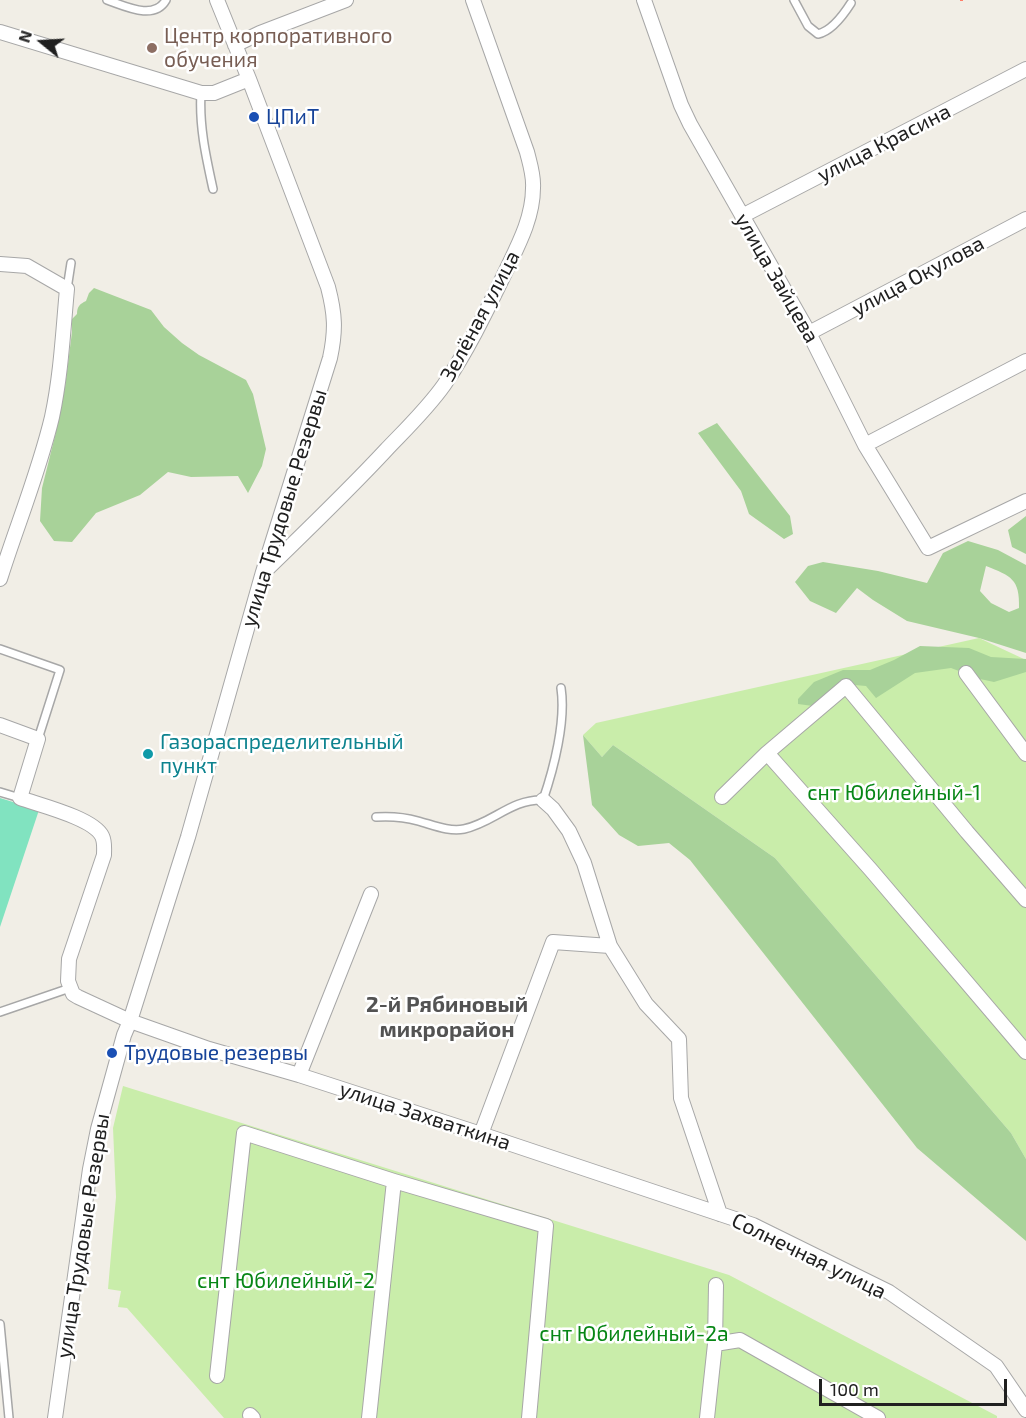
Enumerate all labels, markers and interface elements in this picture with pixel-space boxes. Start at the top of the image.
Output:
north arrow [12,12,72,72]
place label: Центр корпоративного обучения [164,23,393,73]
text: N [14,28,35,45]
marker: Центр корпоративного обучения [145,41,159,55]
street label: улица Красина [813,99,955,187]
place label: ЦПиТ [266,104,319,130]
marker: ЦПиТ [247,110,261,124]
street label: улица Зайцева [730,209,824,347]
street label: улица Окулова [848,231,988,321]
street label: Зелёная улица [435,246,525,386]
street label: улица Трудовые Резервы [236,386,332,630]
place label: Газораспределительный пункт [160,729,404,779]
marker: Газораспределительный пункт [141,747,155,761]
park label: снт Юбилейный-1 [807,780,981,806]
district label: 2-й Рябиновый микрорайон [366,992,528,1044]
place label: Трудовые резервы [124,1040,308,1066]
marker: Трудовые резервы [105,1046,119,1060]
street label: улица Захваткина [336,1076,514,1156]
street label: улица Трудовые Резервы [51,1112,115,1360]
street label: Солнечная улица [728,1208,890,1304]
park label: снт Юбилейный-2 [197,1268,375,1294]
park label: снт Юбилейный-2а [539,1321,729,1347]
scale bar [822,1367,1010,1405]
text: 100 m [830,1378,879,1400]

